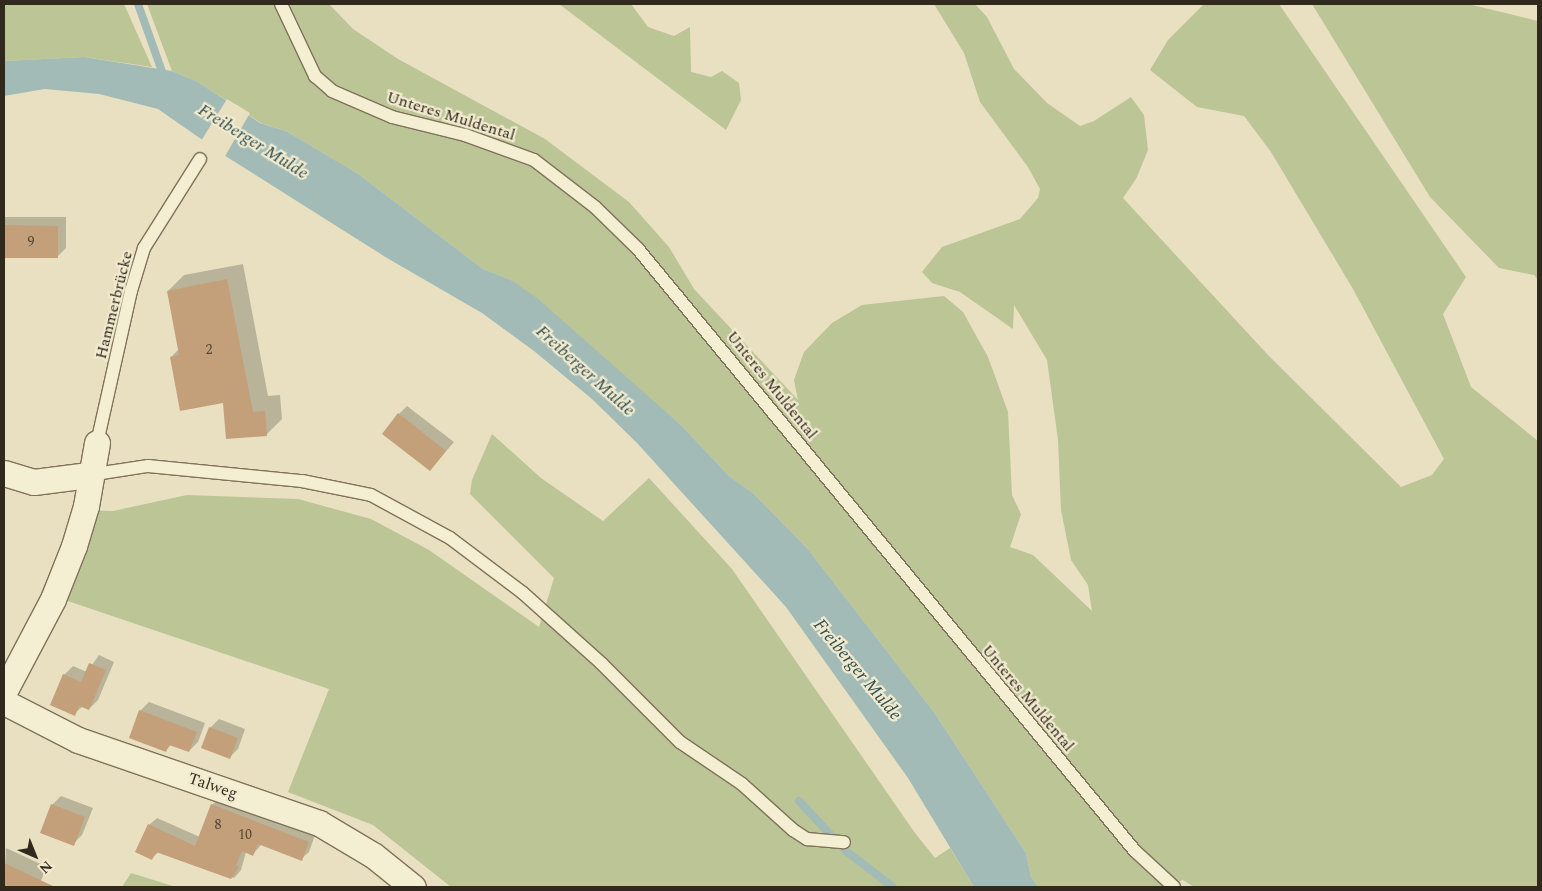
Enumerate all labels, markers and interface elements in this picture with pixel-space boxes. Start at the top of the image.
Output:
street label: Unteres Muldental [384,87,518,145]
water label: Freiberger Mulde [194,99,312,185]
house number: 9 [28,234,34,250]
street label: Hammerbrücke [91,249,137,361]
water label: Freiberger Mulde [531,321,639,421]
street label: Unteres Muldental [723,327,821,443]
house number: 2 [206,342,212,358]
water label: Freiberger Mulde [808,615,906,725]
street label: Unteres Muldental [978,641,1078,755]
street label: Talweg [186,769,240,803]
house number: 8 [215,817,221,833]
house number: 10 [238,827,252,843]
north arrow [10,831,60,881]
text: N [34,856,57,879]

